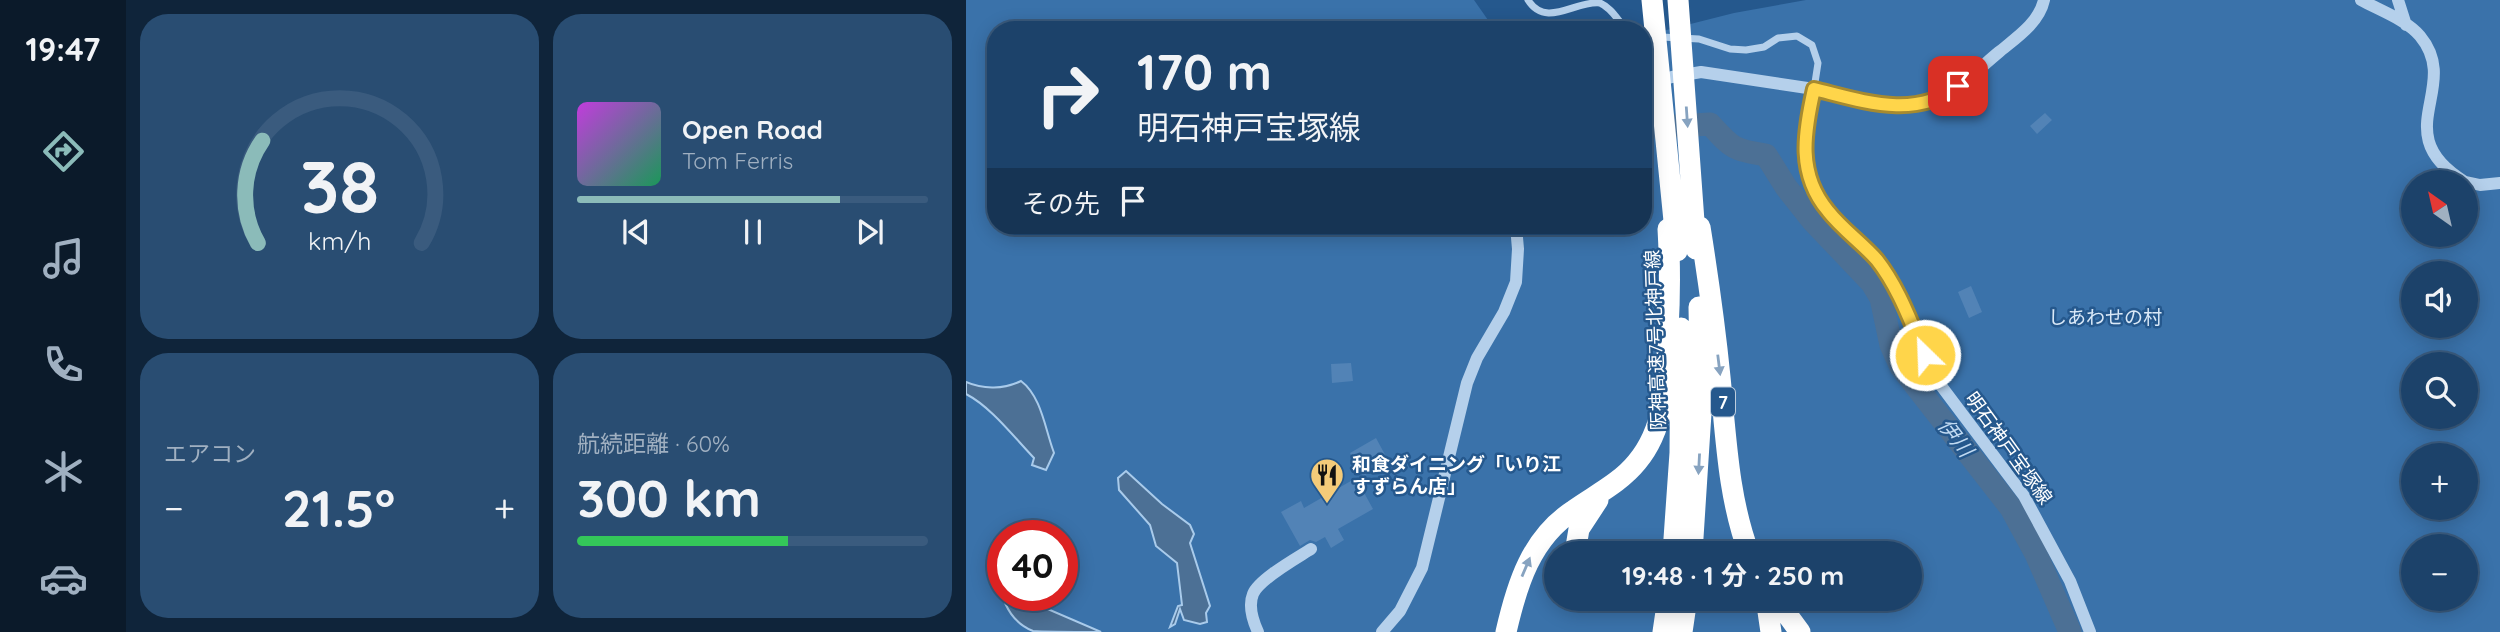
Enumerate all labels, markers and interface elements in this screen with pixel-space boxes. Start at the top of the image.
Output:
text: 19:47 [26,29,100,69]
text: 170 m [1137,41,1272,102]
icon: right [1022,49,1113,140]
pin [1928,56,1988,116]
icon: arrive [1939,67,1977,105]
one-way arrow [1681,106,1692,128]
text: 明石神戸宝塚線 [1137,107,1361,147]
text: Open Road [682,113,823,146]
icon: directions [39,127,88,176]
text: 38 [300,140,379,231]
text: Tom Ferris [682,146,793,175]
north arrow [2401,170,2478,247]
map controls [2401,170,2478,611]
icon: arrive [1114,182,1152,220]
text: その先 [1022,187,1100,220]
icon: previous [617,213,655,251]
icon: pause [734,213,772,251]
icon: next [851,213,889,251]
text: km/h [308,225,371,256]
icon: music [39,234,88,283]
street label: 阪神高速7号北神戸線 [1640,249,1670,431]
button: sound [2401,261,2478,338]
park label: しあわせの村 [2048,305,2162,329]
position arrow [1888,318,1962,392]
icon: phone [39,340,88,389]
button: search [2401,352,2478,429]
one-way arrow [1713,354,1724,376]
street label: 明石神戸宝塚線 [1960,387,2058,509]
road number: 7 [1711,388,1735,416]
water label: 伊川 [1933,412,1980,463]
text: 航続距離 · 60% [577,429,730,458]
text: エアコン [164,439,256,468]
button: + [2401,443,2478,520]
icon: climate [39,447,88,496]
place label: 和食ダイニング「いり江 すずらん店」 [1352,452,1561,498]
one-way arrow [1693,453,1704,475]
restaurant icon: 和食ダイニング「いり江 すずらん店」 [1308,456,1346,505]
text: 300 km [577,465,761,530]
text: 21.5° [282,475,395,540]
text: − [164,484,184,532]
text: + [494,484,515,532]
speed limit sign: 40 [987,520,1078,611]
button: − [2401,534,2478,611]
icon: car [39,554,88,603]
one-way arrow [1520,557,1532,577]
text: 19:48 · 1 分 · 250 m [1622,559,1844,592]

